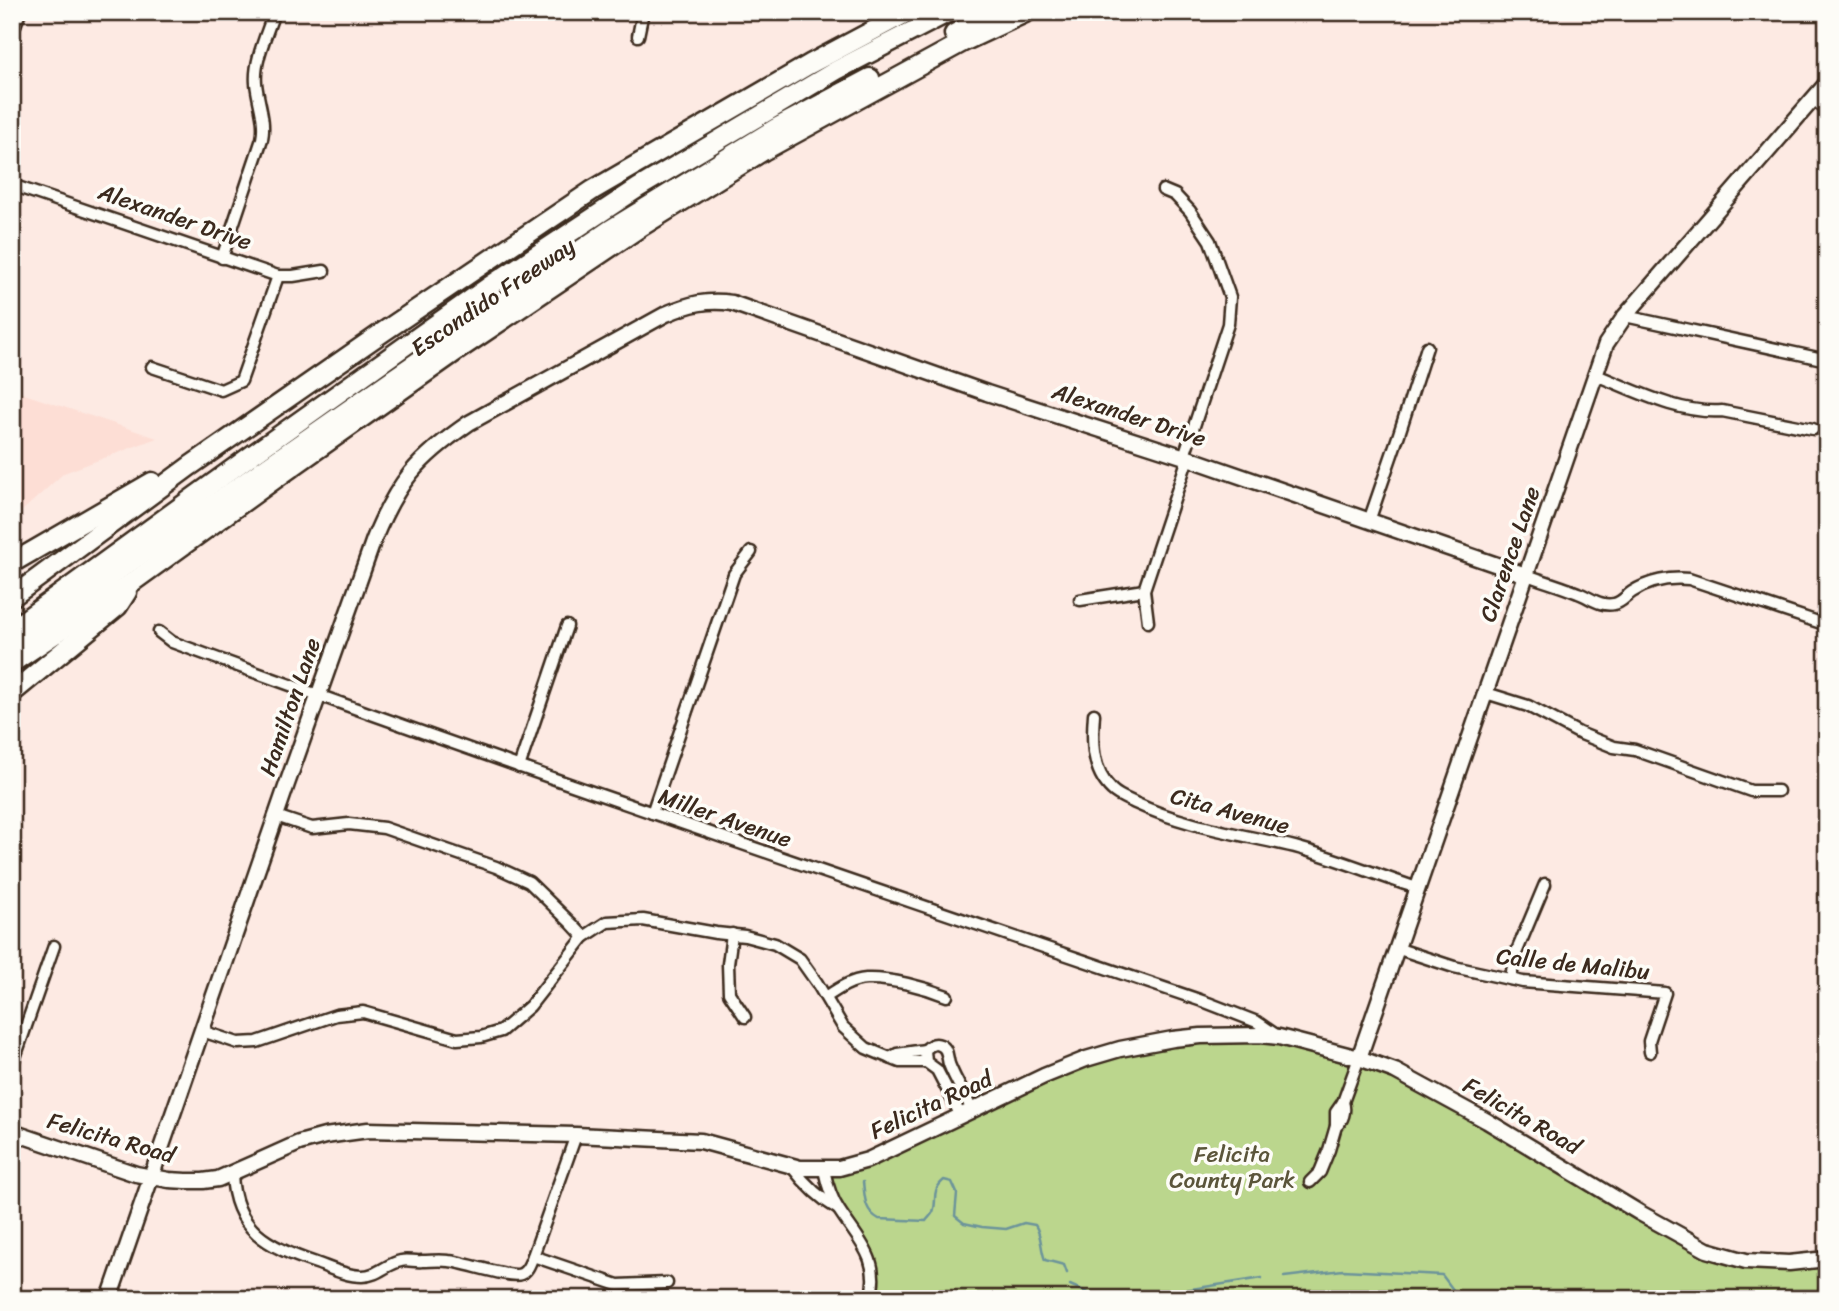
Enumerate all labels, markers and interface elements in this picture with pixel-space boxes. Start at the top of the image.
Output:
street label: Alexander Drive [92,171,257,262]
street label: Escondido Freeway [402,226,584,368]
street label: Alexander Drive [1046,370,1212,459]
street label: Clarence Lane [1468,480,1552,627]
street label: Hamilton Lane [247,632,333,782]
street label: Cita Avenue [1166,775,1294,847]
street label: Miller Avenue [653,776,797,860]
street label: Calle de Malibu [1494,936,1652,992]
street label: Felicita Road [863,1058,1001,1151]
street label: Felicita Road [1455,1065,1591,1167]
street label: Felicita Road [42,1100,182,1176]
park label: Felicita County Park [1169,1134,1295,1201]

